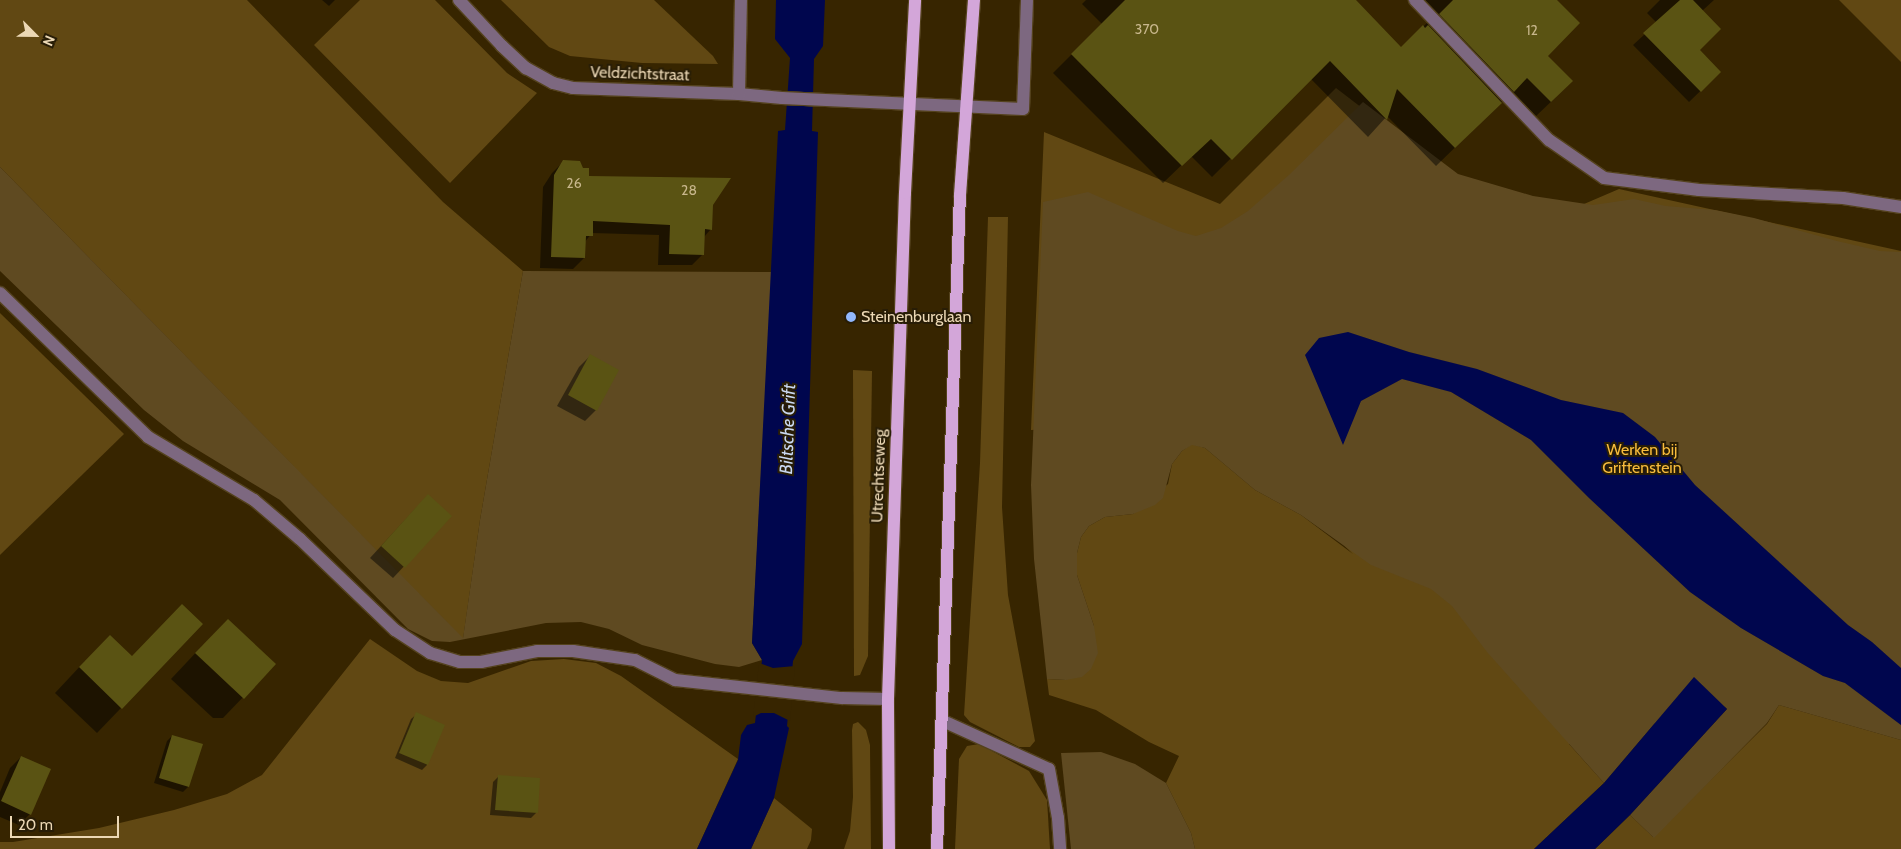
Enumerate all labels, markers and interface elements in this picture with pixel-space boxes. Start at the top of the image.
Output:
north arrow [10,10,60,60]
house number: 370 [1135,21,1159,37]
house number: 12 [1526,22,1538,38]
text: N [39,33,59,49]
street label: Veldzichtstraat [590,63,690,85]
house number: 26 [566,175,582,191]
house number: 28 [681,182,697,198]
place label: Steinenburglaan [861,307,971,327]
marker: Steinenburglaan [845,311,857,323]
water label: Biltsche Grift [776,383,800,475]
street label: Utrechtseweg [868,429,890,523]
park label: Werken bij Griftenstein [1602,440,1682,478]
scale bar [12,806,121,838]
text: 20 m [18,816,53,834]

